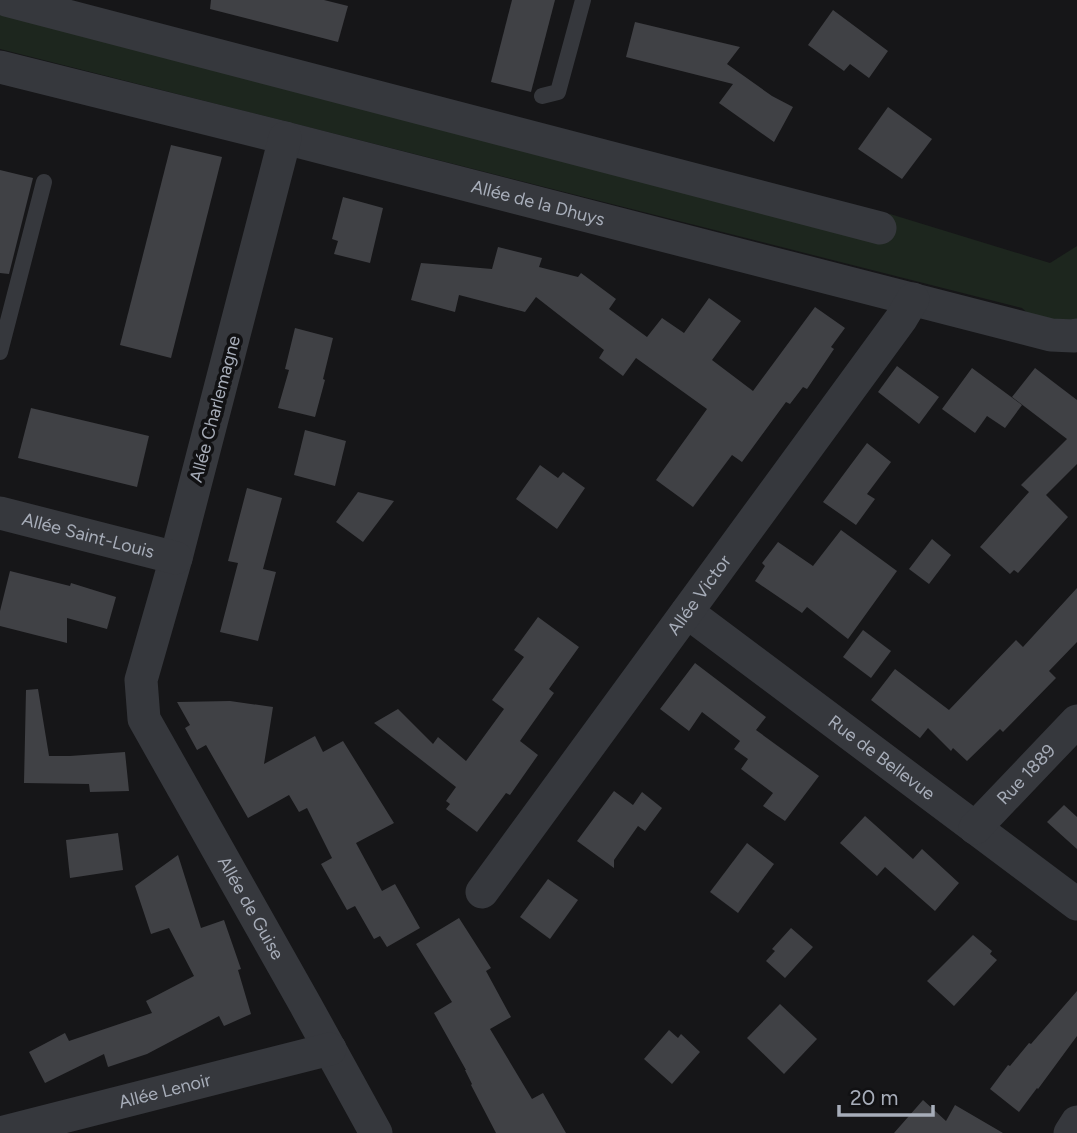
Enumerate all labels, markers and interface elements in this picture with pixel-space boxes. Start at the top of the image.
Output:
street label: Allée de la Dhuys [469,175,607,231]
street label: Allée Charlemagne [185,333,245,485]
street label: Allée Saint-Louis [20,508,157,563]
street label: Allée Victor [663,551,736,639]
street label: Rue de Bellevue [824,710,940,805]
street label: Rue 1889 [992,740,1060,809]
street label: Allée de Guise [213,852,289,964]
street label: Allée Lenoir [116,1069,213,1113]
scale bar [839,1074,934,1118]
text: 20 m [850,1085,898,1110]

